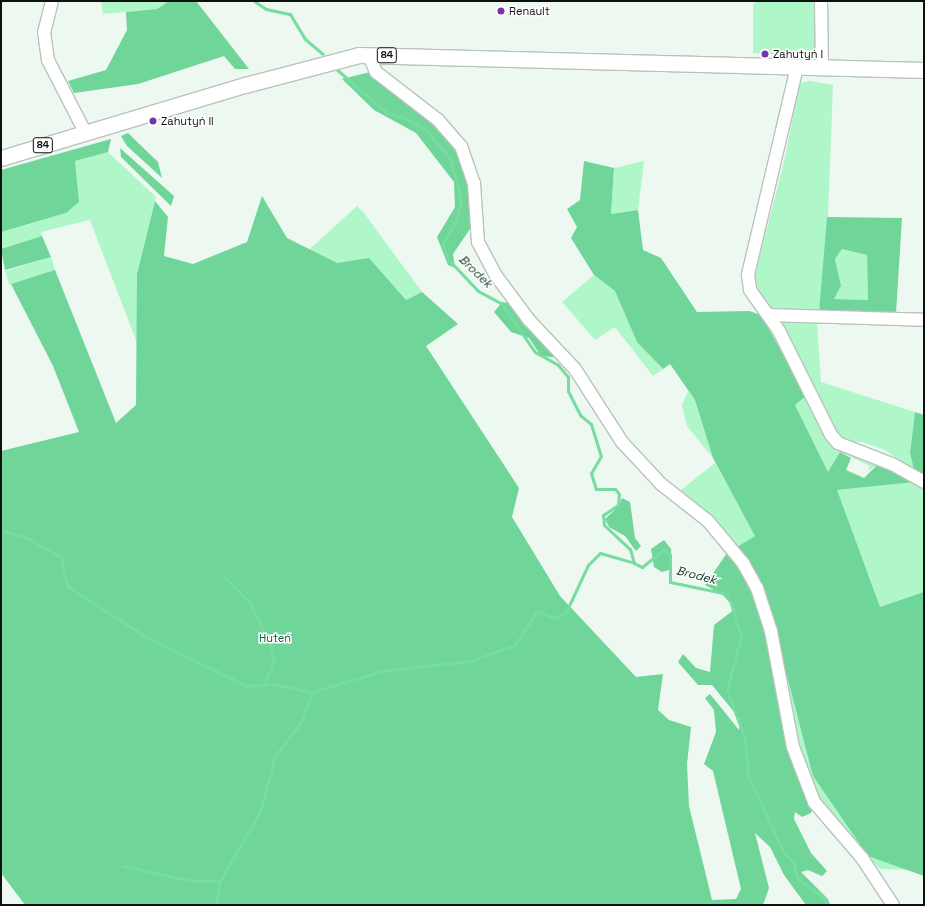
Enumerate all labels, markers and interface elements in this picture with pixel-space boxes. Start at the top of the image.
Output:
place label: Renault [509,4,550,18]
marker: Renault [496,6,506,16]
road number: 84 [376,47,398,63]
place label: Zahutyń I [773,47,823,61]
marker: Zahutyń I [760,49,770,59]
place label: Zahutyń II [161,114,214,128]
marker: Zahutyń II [148,116,158,126]
road number: 84 [32,137,54,153]
water label: Brodek [455,253,495,291]
water label: Brodek [674,564,718,588]
park label: Huteń [259,631,291,645]

